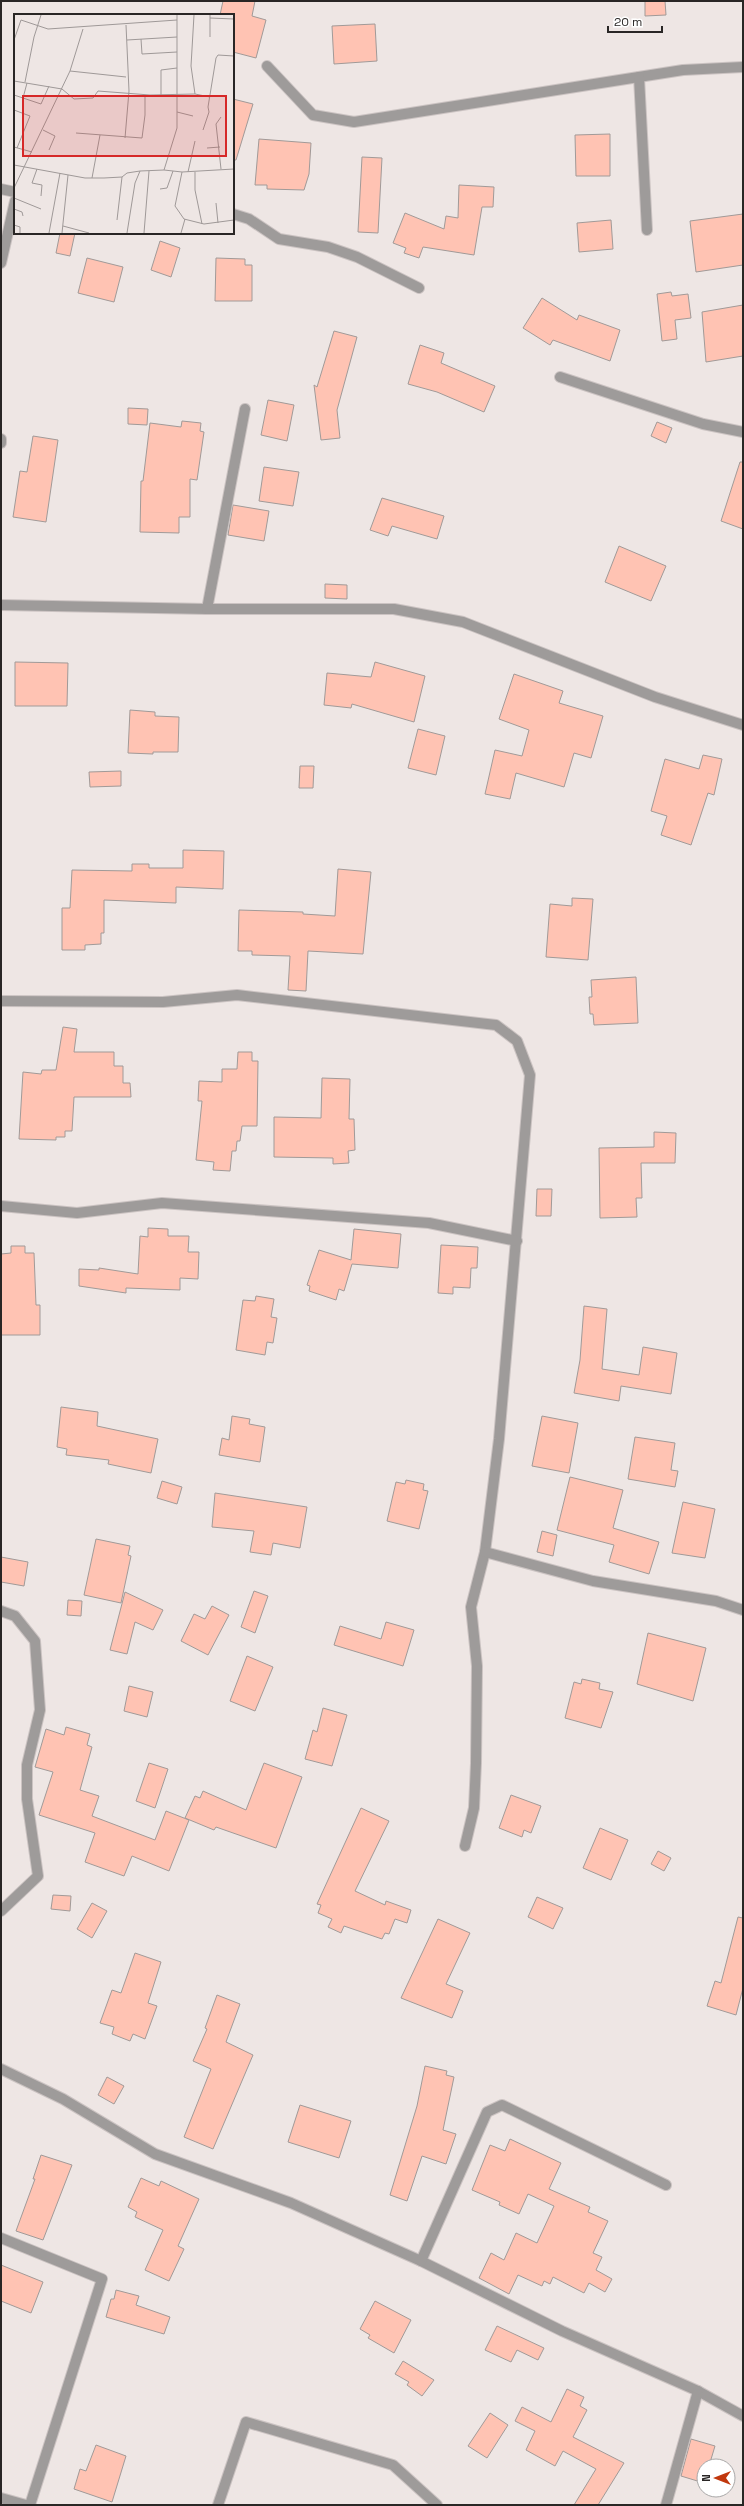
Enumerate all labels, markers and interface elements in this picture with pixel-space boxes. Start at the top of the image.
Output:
scale bar [608,8,662,34]
inset map [14,14,234,234]
text: 20 m [614,14,642,30]
north arrow [696,2458,736,2498]
text: N [699,2474,713,2482]

